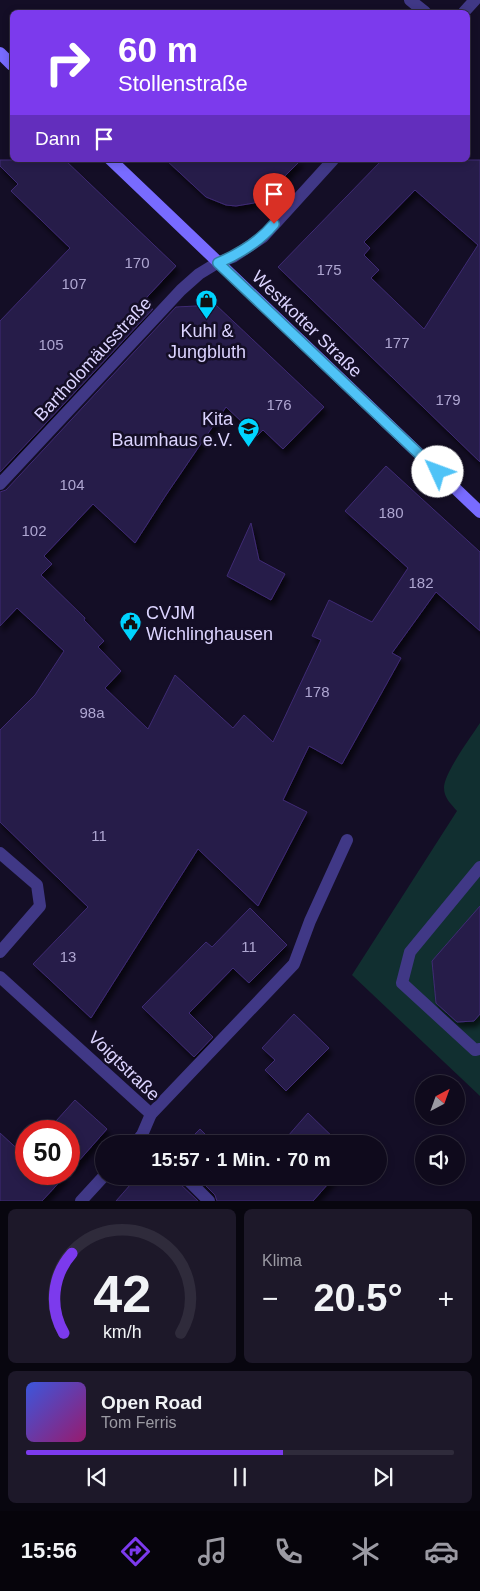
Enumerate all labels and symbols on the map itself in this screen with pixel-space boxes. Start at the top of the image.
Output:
pin [253,173,295,224]
house number: 170 [124,254,150,271]
house number: 175 [316,261,342,278]
street label: Westkotter Straße [248,267,366,381]
house number: 107 [61,275,87,292]
shop icon: Kuhl & Jungbluth [195,289,219,320]
street label: Bartholomäusstraße [30,293,156,425]
place label: Kuhl & Jungbluth [168,321,246,362]
house number: 177 [384,334,410,351]
house number: 105 [38,336,64,353]
house number: 179 [435,391,461,408]
house number: 176 [266,396,292,413]
place label: Kita Baumhaus e.V. [112,409,234,450]
school or university icon: Kita Baumhaus e.V. [237,417,261,448]
position arrow [411,445,463,497]
house number: 104 [59,476,85,493]
house number: 180 [378,504,404,521]
house number: 102 [21,522,47,539]
house number: 182 [408,574,434,591]
place label: CVJM Wichlinghausen [146,603,273,644]
public building icon: CVJM Wichlinghausen [118,611,142,642]
house number: 178 [304,683,330,700]
house number: 98a [79,704,105,721]
house number: 11 [91,827,107,844]
house number: 11 [241,938,257,955]
house number: 13 [60,948,76,965]
street label: Voigtstraße [84,1027,164,1105]
north arrow [415,1075,465,1125]
speed limit sign: 50 [15,1120,80,1185]

